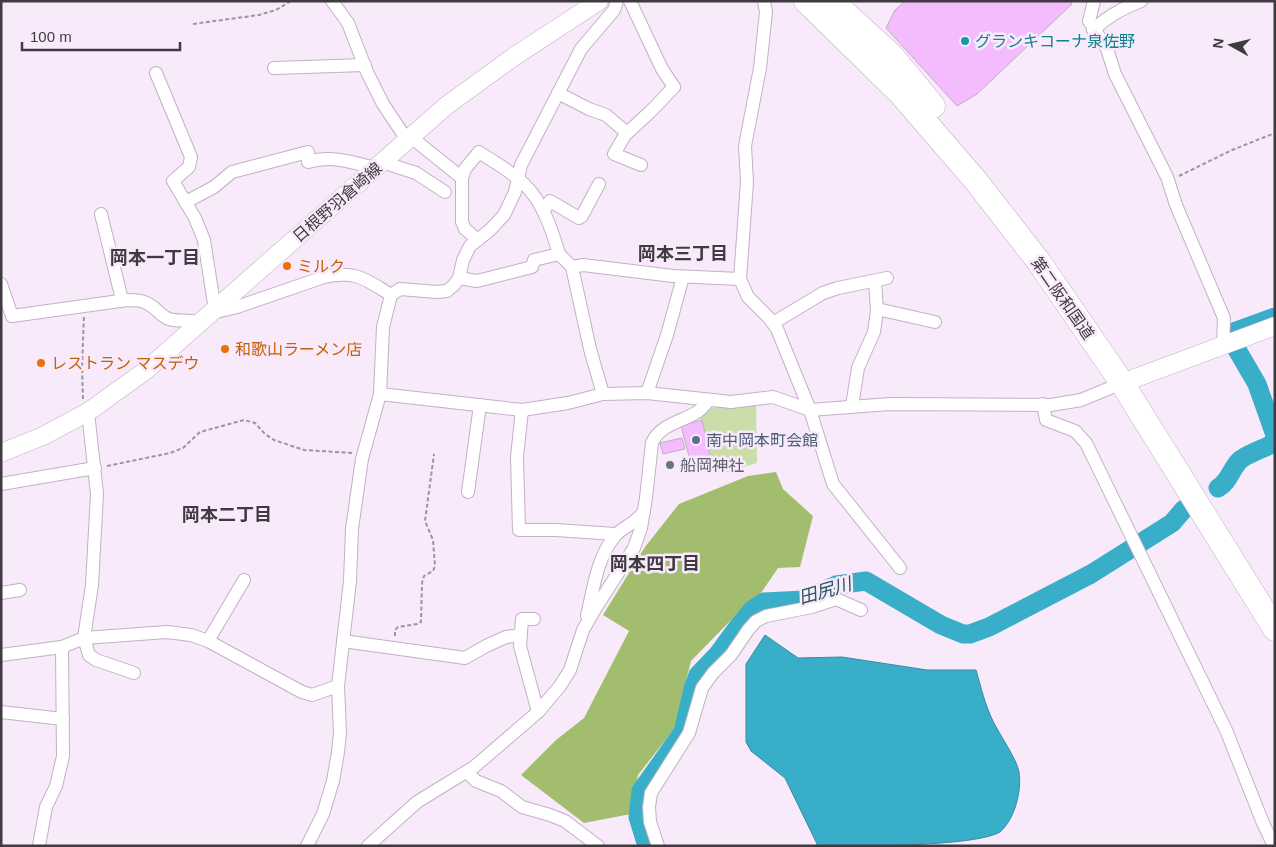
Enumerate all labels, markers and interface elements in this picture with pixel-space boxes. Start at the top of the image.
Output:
scale bar [22,20,180,52]
north arrow [1206,20,1256,70]
text: 100 m [30,28,72,45]
place label: グランキコーナ泉佐野 [975,33,1135,50]
marker: グランキコーナ泉佐野 [959,35,971,47]
text: N [1209,37,1227,49]
street label: 日根野羽倉崎線 [289,159,385,246]
district label: 岡本三丁目 [638,244,728,264]
district label: 岡本一丁目 [110,248,200,268]
street label: 第二阪和国道 [1028,254,1097,342]
place label: ミルク [297,258,345,275]
marker: ミルク [281,260,293,272]
place label: 和歌山ラーメン店 [235,341,362,358]
marker: 和歌山ラーメン店 [219,343,231,355]
place label: レストラン マスデウ [51,355,199,372]
marker: レストラン マスデウ [35,357,47,369]
place label: 南中岡本町会館 [706,432,818,449]
marker: 南中岡本町会館 [690,434,702,446]
place label: 船岡神社 [680,457,744,474]
marker: 船岡神社 [664,459,676,471]
district label: 岡本二丁目 [182,505,272,525]
district label: 岡本四丁目 [610,554,700,574]
water label: 田尻川 [796,573,856,608]

